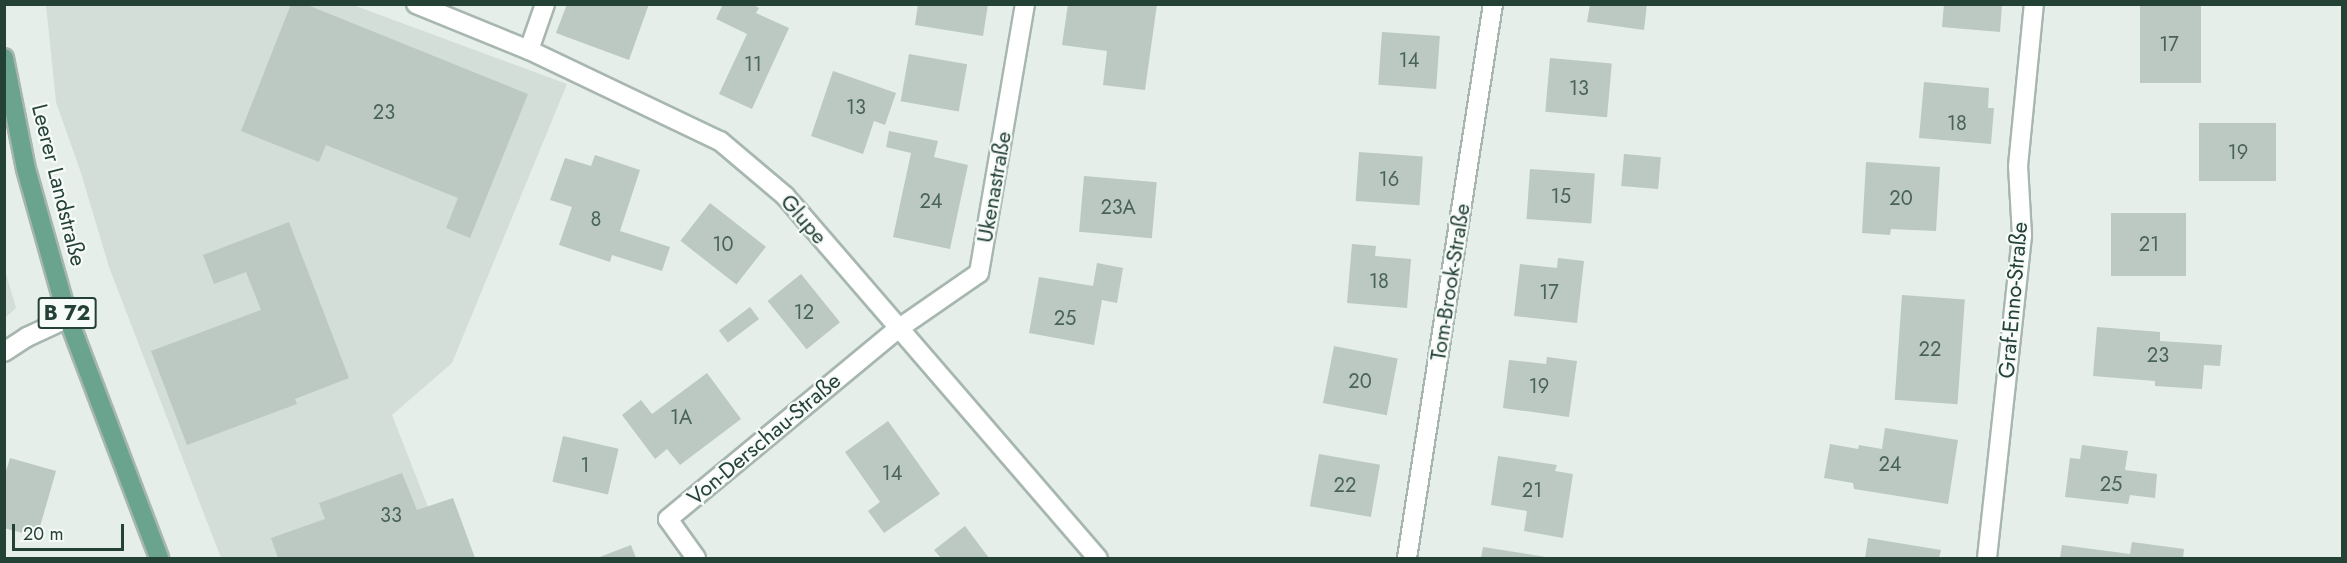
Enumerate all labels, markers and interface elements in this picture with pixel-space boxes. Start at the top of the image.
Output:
house number: 17 [2159,32,2179,56]
house number: 14 [1399,48,1419,72]
house number: 11 [744,52,762,76]
house number: 13 [1569,76,1589,100]
house number: 13 [846,95,866,119]
house number: 23 [373,100,395,124]
street label: Leerer Landstraße [26,101,92,269]
house number: 18 [1947,111,1967,135]
street label: Ukenastraße [971,129,1017,245]
house number: 19 [2228,140,2248,164]
house number: 16 [1379,167,1399,191]
house number: 15 [1551,184,1571,208]
house number: 20 [1889,186,1913,210]
street label: Glupe [775,189,833,249]
house number: 24 [919,189,943,213]
house number: 23A [1100,195,1136,219]
street label: Tom-Brook-Straße [1425,201,1475,363]
house number: 8 [591,207,601,231]
street label: Graf-Enno-Straße [1993,221,2033,379]
house number: 10 [713,232,733,256]
house number: 21 [2139,232,2159,256]
house number: 18 [1369,269,1389,293]
house number: 17 [1539,280,1559,304]
road number: B 72 [37,295,97,331]
house number: 12 [794,300,814,324]
house number: 25 [1054,306,1076,330]
house number: 22 [1919,337,1941,361]
house number: 23 [2147,343,2169,367]
street label: Von-Derschau-Straße [682,367,846,511]
house number: 20 [1348,369,1372,393]
house number: 19 [1529,374,1549,398]
house number: 1A [670,405,692,429]
house number: 24 [1878,452,1902,476]
house number: 1 [581,453,589,477]
house number: 14 [882,461,902,485]
house number: 25 [2100,472,2122,496]
house number: 22 [1334,473,1356,497]
house number: 21 [1522,478,1542,502]
house number: 33 [380,503,402,527]
scale bar [15,512,128,550]
text: 20 m [23,521,63,547]

